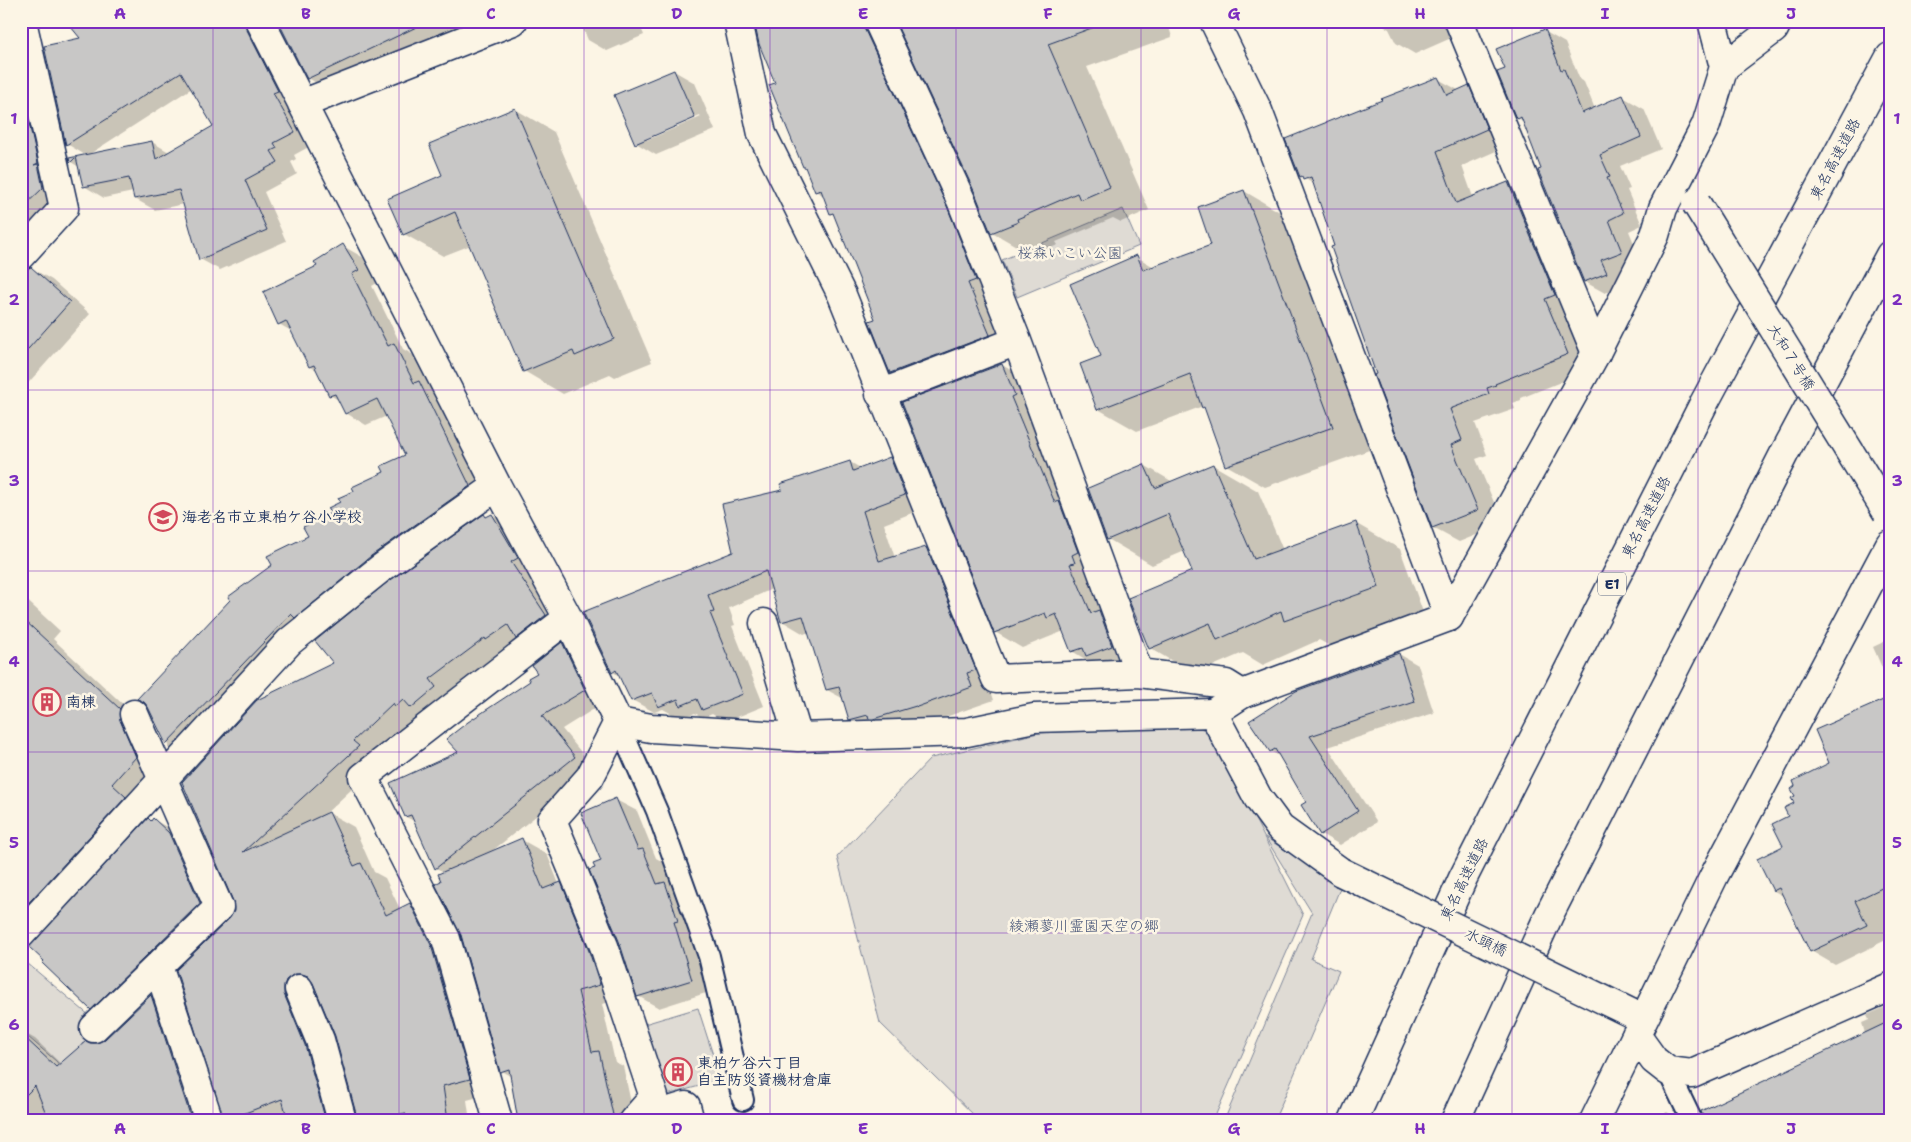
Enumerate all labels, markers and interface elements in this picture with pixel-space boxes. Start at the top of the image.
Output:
text: A [114,3,126,24]
text: B [301,3,311,24]
text: C [486,3,496,24]
text: D [671,3,683,24]
text: E [858,3,868,24]
text: F [1043,3,1053,24]
text: G [1228,3,1241,24]
text: H [1414,3,1426,24]
text: I [1601,3,1610,24]
text: J [1786,3,1796,24]
text: 1 [10,108,18,129]
text: 1 [1893,108,1901,129]
street label: 東名高速道路 [1805,115,1865,203]
park label: 桜森いこい公園 [1017,243,1123,263]
text: 2 [8,289,20,310]
text: 2 [1891,289,1903,310]
street label: 大和７号橋 [1763,320,1819,394]
text: 3 [8,470,20,491]
text: 3 [1891,470,1903,491]
street label: 東名高速道路 [1617,472,1675,562]
school or university icon: 海老名市立東柏ケ谷小学校 [148,502,178,532]
place label: 海老名市立東柏ケ谷小学校 [182,507,362,527]
road number: E1 [1598,572,1626,596]
text: 4 [8,651,20,672]
text: 4 [1891,651,1903,672]
building icon: 南棟 [32,687,62,717]
place label: 南棟 [66,692,96,712]
text: 5 [9,832,19,853]
text: 5 [1892,832,1902,853]
street label: 東名高速道路 [1435,834,1493,924]
park label: 綾瀬蓼川霊園天空の郷 [1009,916,1159,936]
street label: 水頭橋 [1461,923,1511,961]
text: 6 [8,1014,20,1035]
text: 6 [1891,1014,1903,1035]
place label: 東柏ケ谷六丁目 自主防災資機材倉庫 [697,1053,832,1090]
building icon: 東柏ケ谷六丁目 自主防災資機材倉庫 [663,1057,693,1087]
text: A [114,1118,126,1139]
text: B [301,1118,311,1139]
text: C [486,1118,496,1139]
text: D [671,1118,683,1139]
text: E [858,1118,868,1139]
text: F [1043,1118,1053,1139]
text: G [1228,1118,1241,1139]
text: H [1414,1118,1426,1139]
text: I [1601,1118,1610,1139]
text: J [1786,1118,1796,1139]

